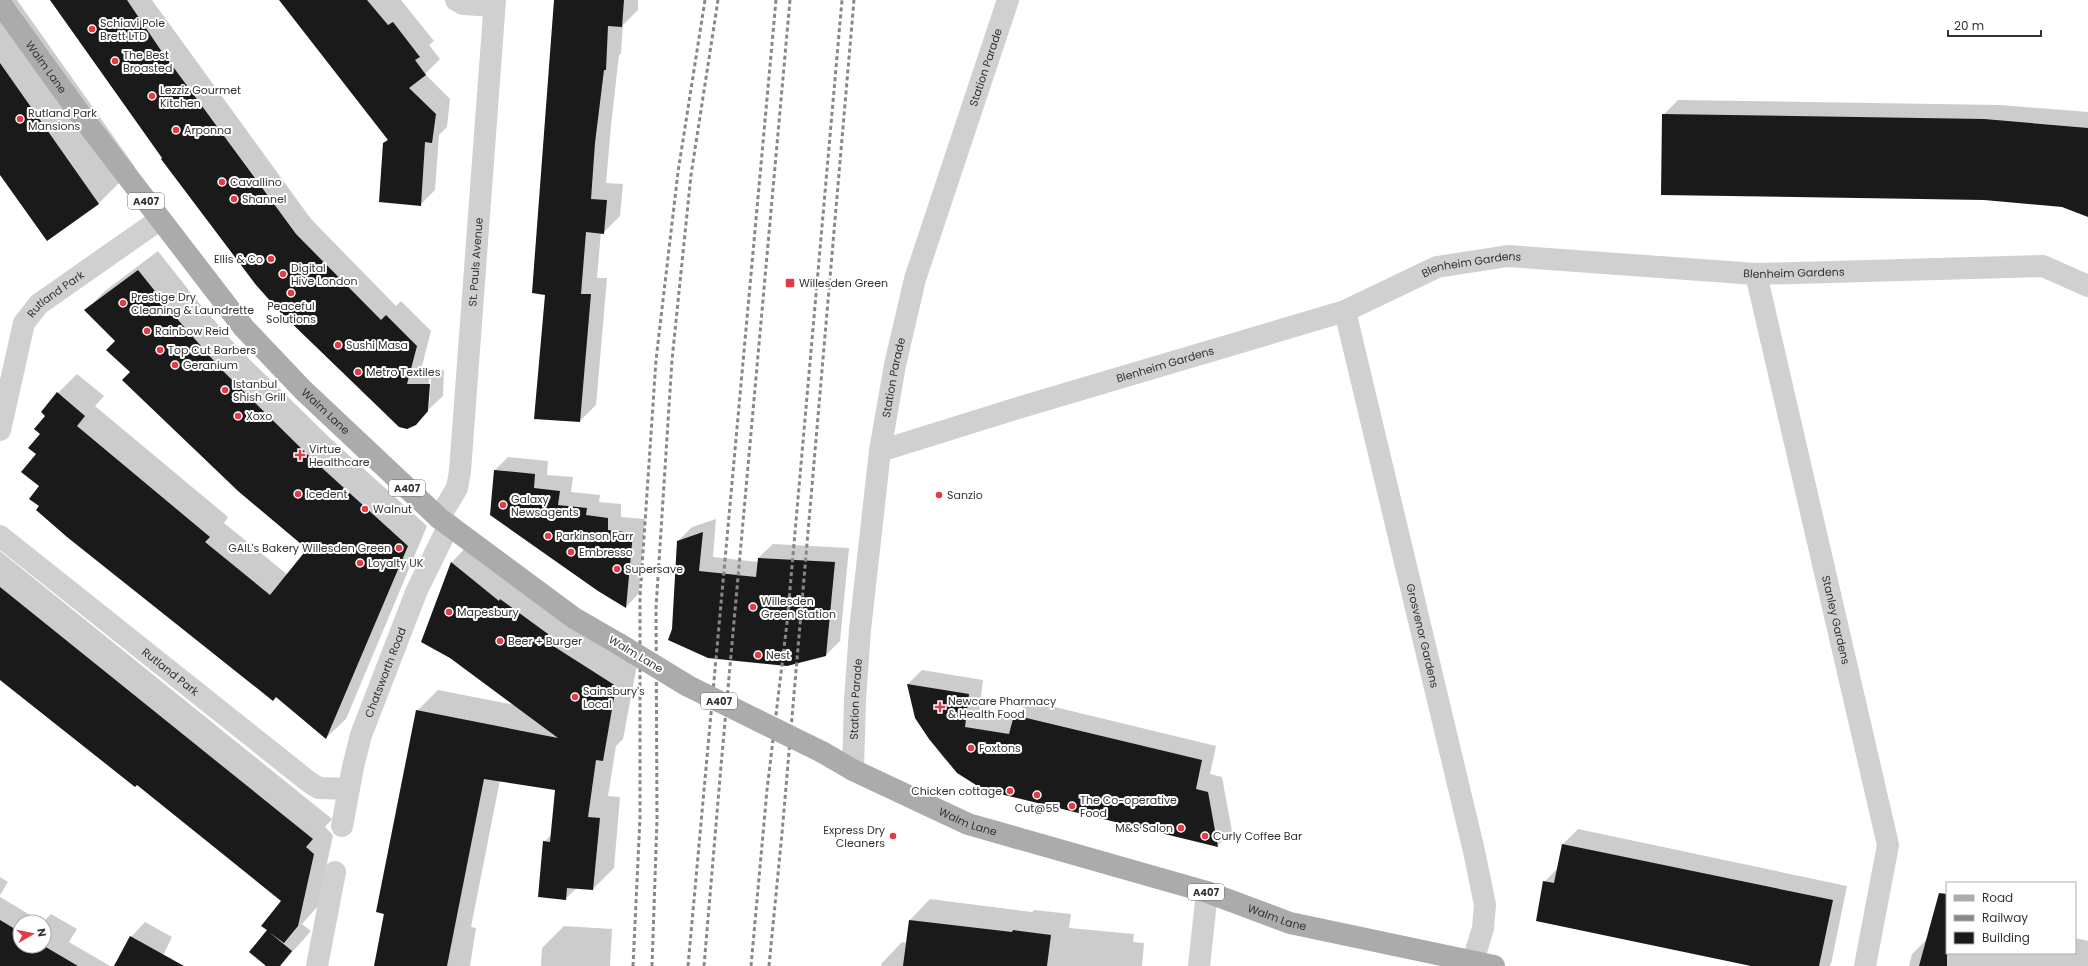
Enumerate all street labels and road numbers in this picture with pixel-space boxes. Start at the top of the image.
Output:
street label: Station Parade [965,26,1006,108]
street label: Walm Lane [22,38,71,97]
road number: A407 [128,193,164,209]
street label: St. Pauls Avenue [464,217,487,307]
street label: Blenheim Gardens [1419,248,1522,281]
street label: Blenheim Gardens [1743,264,1845,282]
street label: Rutland Park [23,267,88,321]
street label: Station Parade [878,336,909,419]
street label: Blenheim Gardens [1114,342,1216,386]
street label: Walm Lane [298,384,353,438]
road number: A407 [389,480,425,496]
street label: Stanley Gardens [1818,574,1854,666]
street label: Grosvenor Gardens [1402,582,1443,690]
street label: Chatsworth Road [360,625,410,720]
street label: Walm Lane [606,631,666,677]
street label: Rutland Park [139,644,203,700]
street label: Station Parade [846,658,866,740]
road number: A407 [701,693,737,709]
street label: Walm Lane [936,803,999,840]
road number: A407 [1188,884,1224,900]
street label: Walm Lane [1245,900,1308,934]

